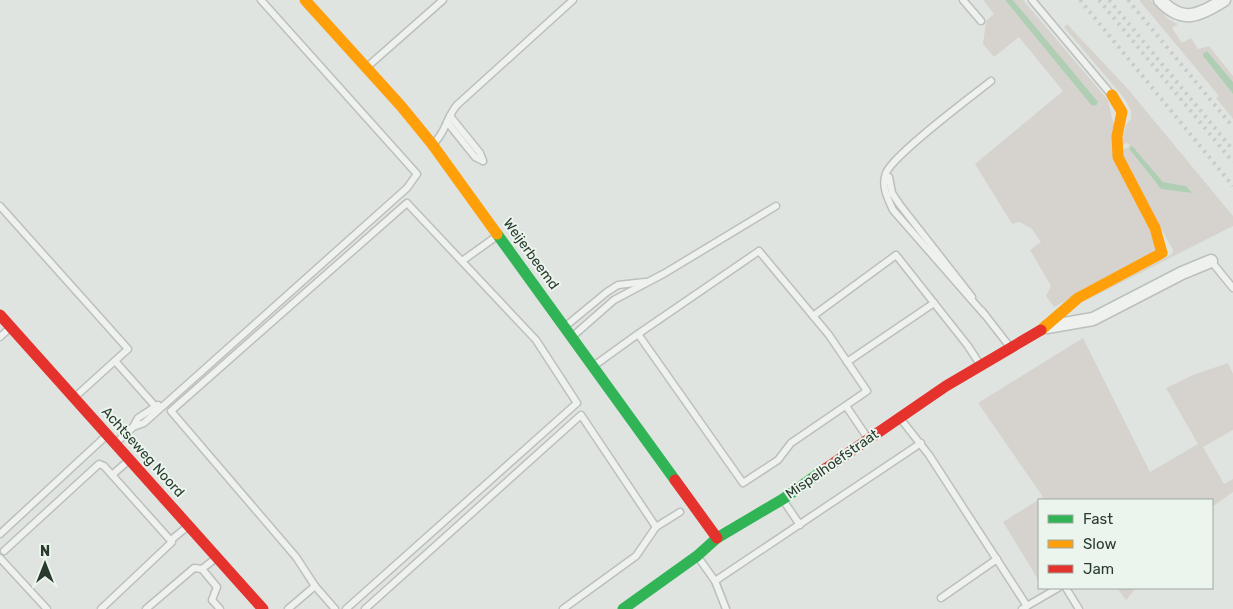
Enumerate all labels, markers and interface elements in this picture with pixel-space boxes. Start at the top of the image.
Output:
street label: Weijerbeemd [500,215,562,293]
street label: Achtseweg Noord [98,403,188,501]
street label: Mispelhoefstraat [782,425,882,502]
legend [1038,499,1213,589]
text: Fast [1083,510,1113,528]
text: Slow [1083,535,1116,553]
north arrow [20,539,70,589]
text: N [40,543,50,560]
text: Jam [1083,560,1114,578]

